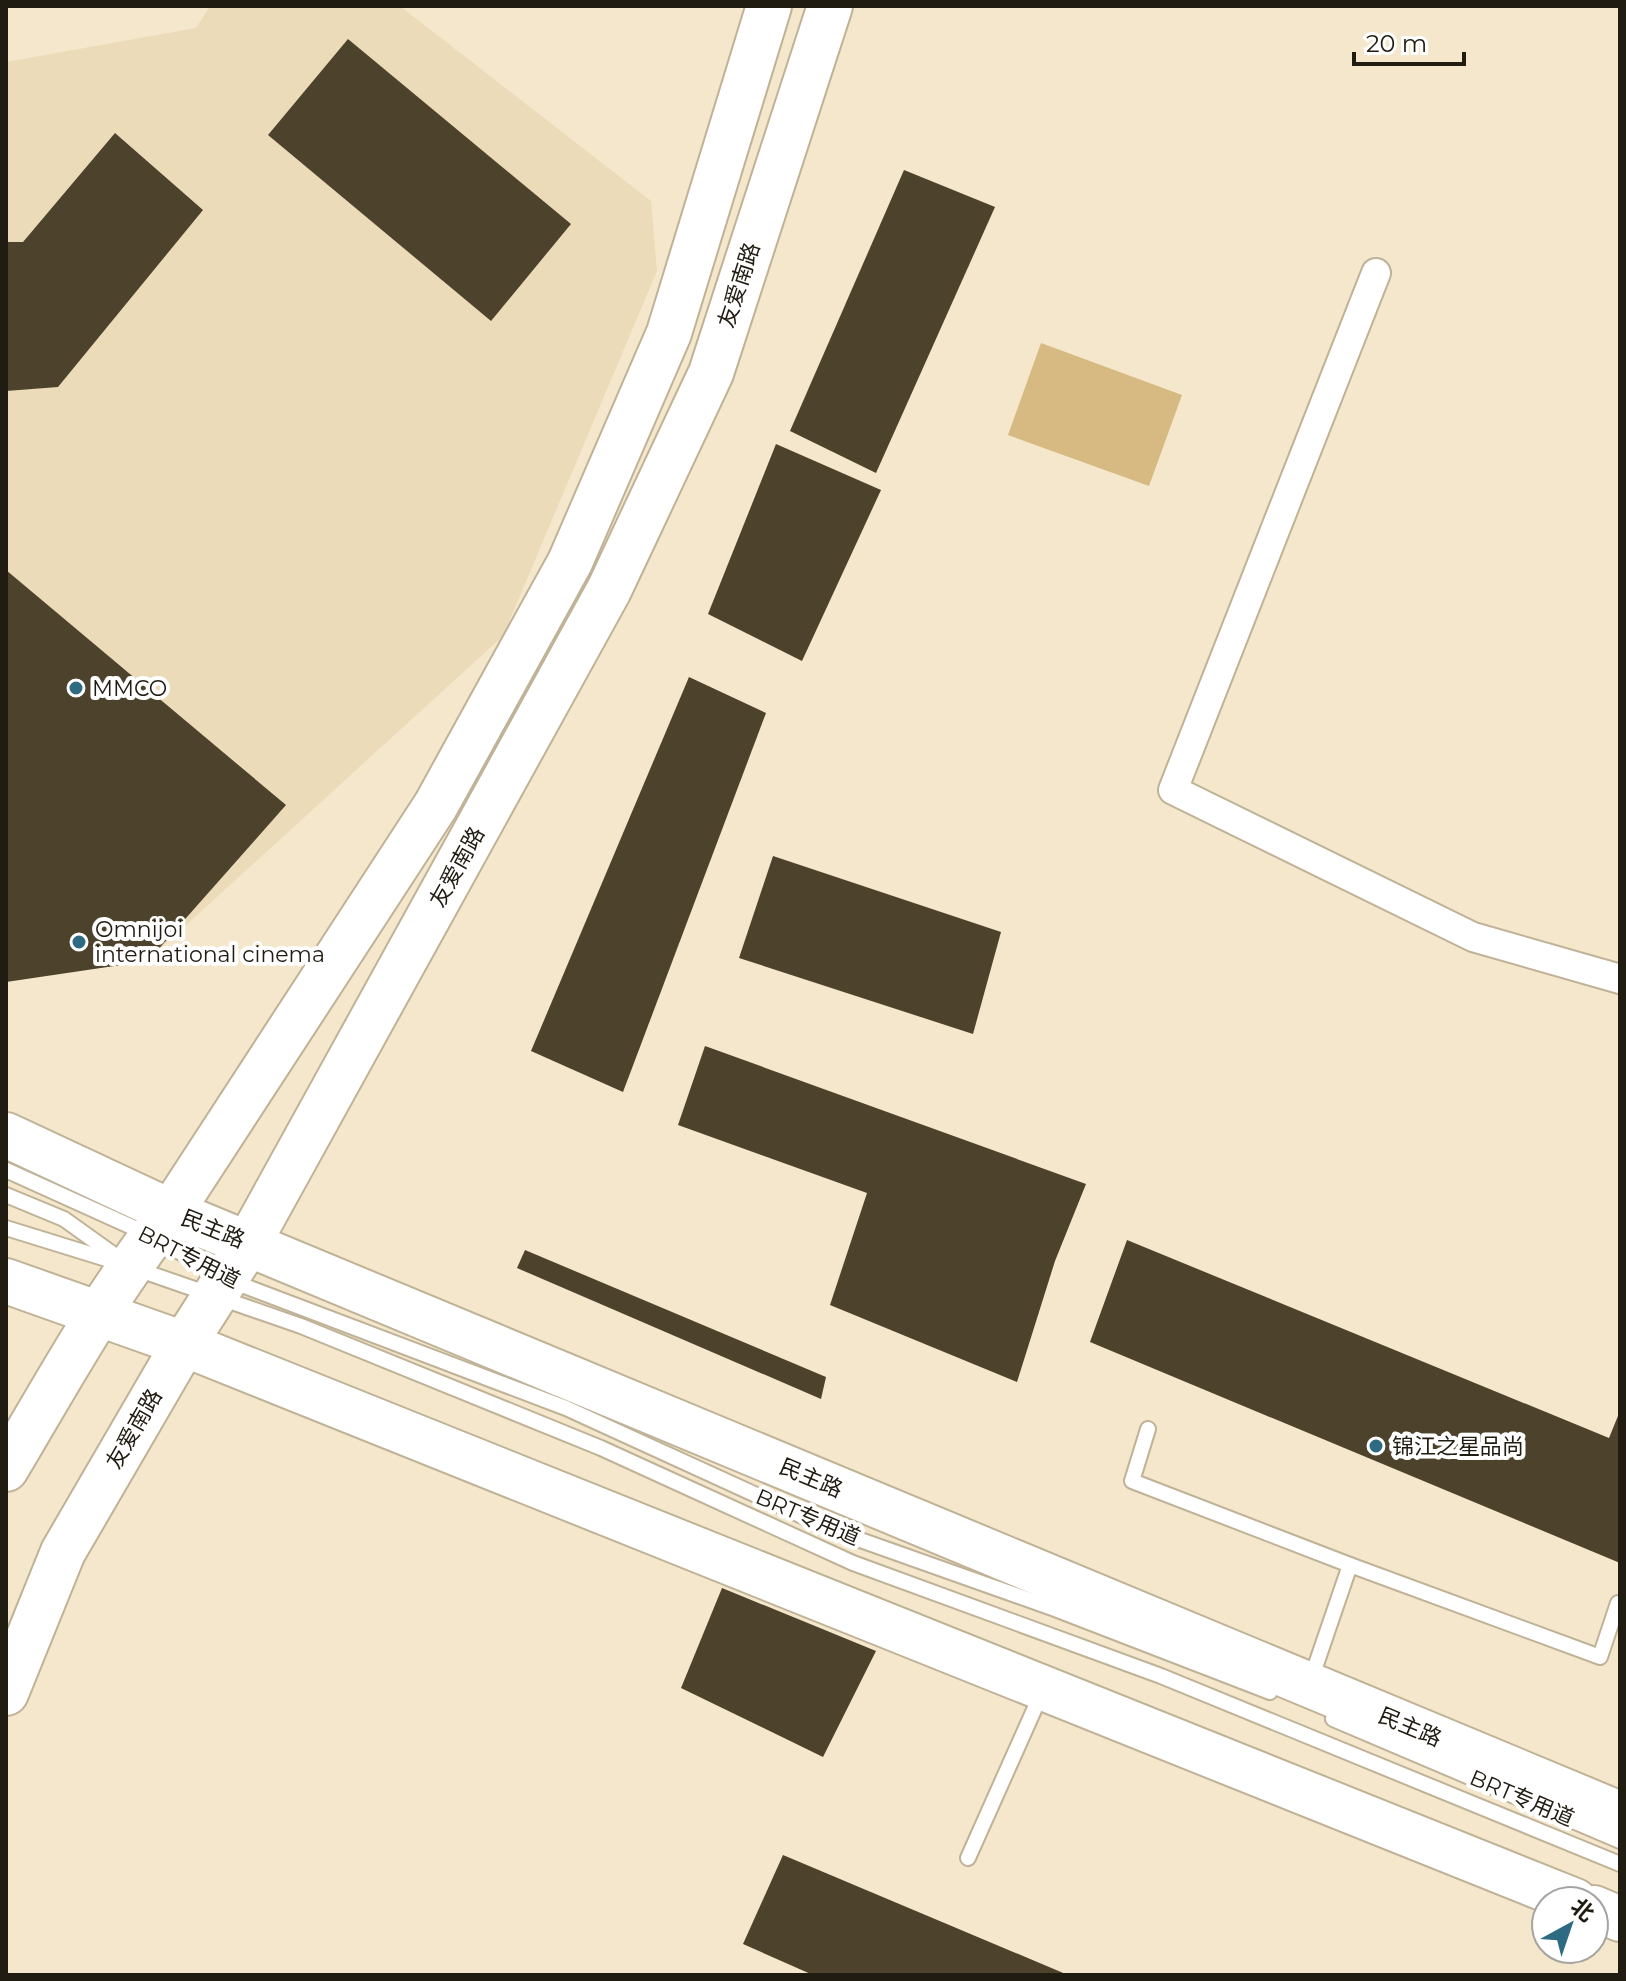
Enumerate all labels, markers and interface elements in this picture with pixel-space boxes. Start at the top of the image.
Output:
scale bar [1354,16,1464,66]
text: 20 m [1366,29,1427,58]
street label: 友爱南路 [713,239,765,331]
place label: MMCO [92,675,167,702]
marker: MMCO [67,679,85,697]
street label: 友爱南路 [424,822,490,912]
place label: Omnijoi international cinema [95,916,325,968]
marker: Omnijoi international cinema [70,933,88,951]
street label: 民主路 [177,1204,249,1254]
street label: BRT专用道 [133,1220,245,1294]
street label: 友爱南路 [100,1384,168,1474]
place label: 锦江之星品尚 [1392,1433,1524,1460]
marker: 锦江之星品尚 [1367,1437,1385,1455]
street label: 民主路 [775,1453,847,1503]
street label: BRT专用道 [752,1483,864,1551]
street label: 民主路 [1374,1702,1446,1752]
street label: BRT专用道 [1466,1764,1578,1832]
north arrow [1530,1885,1610,1965]
text: 北 [1565,1893,1600,1927]

